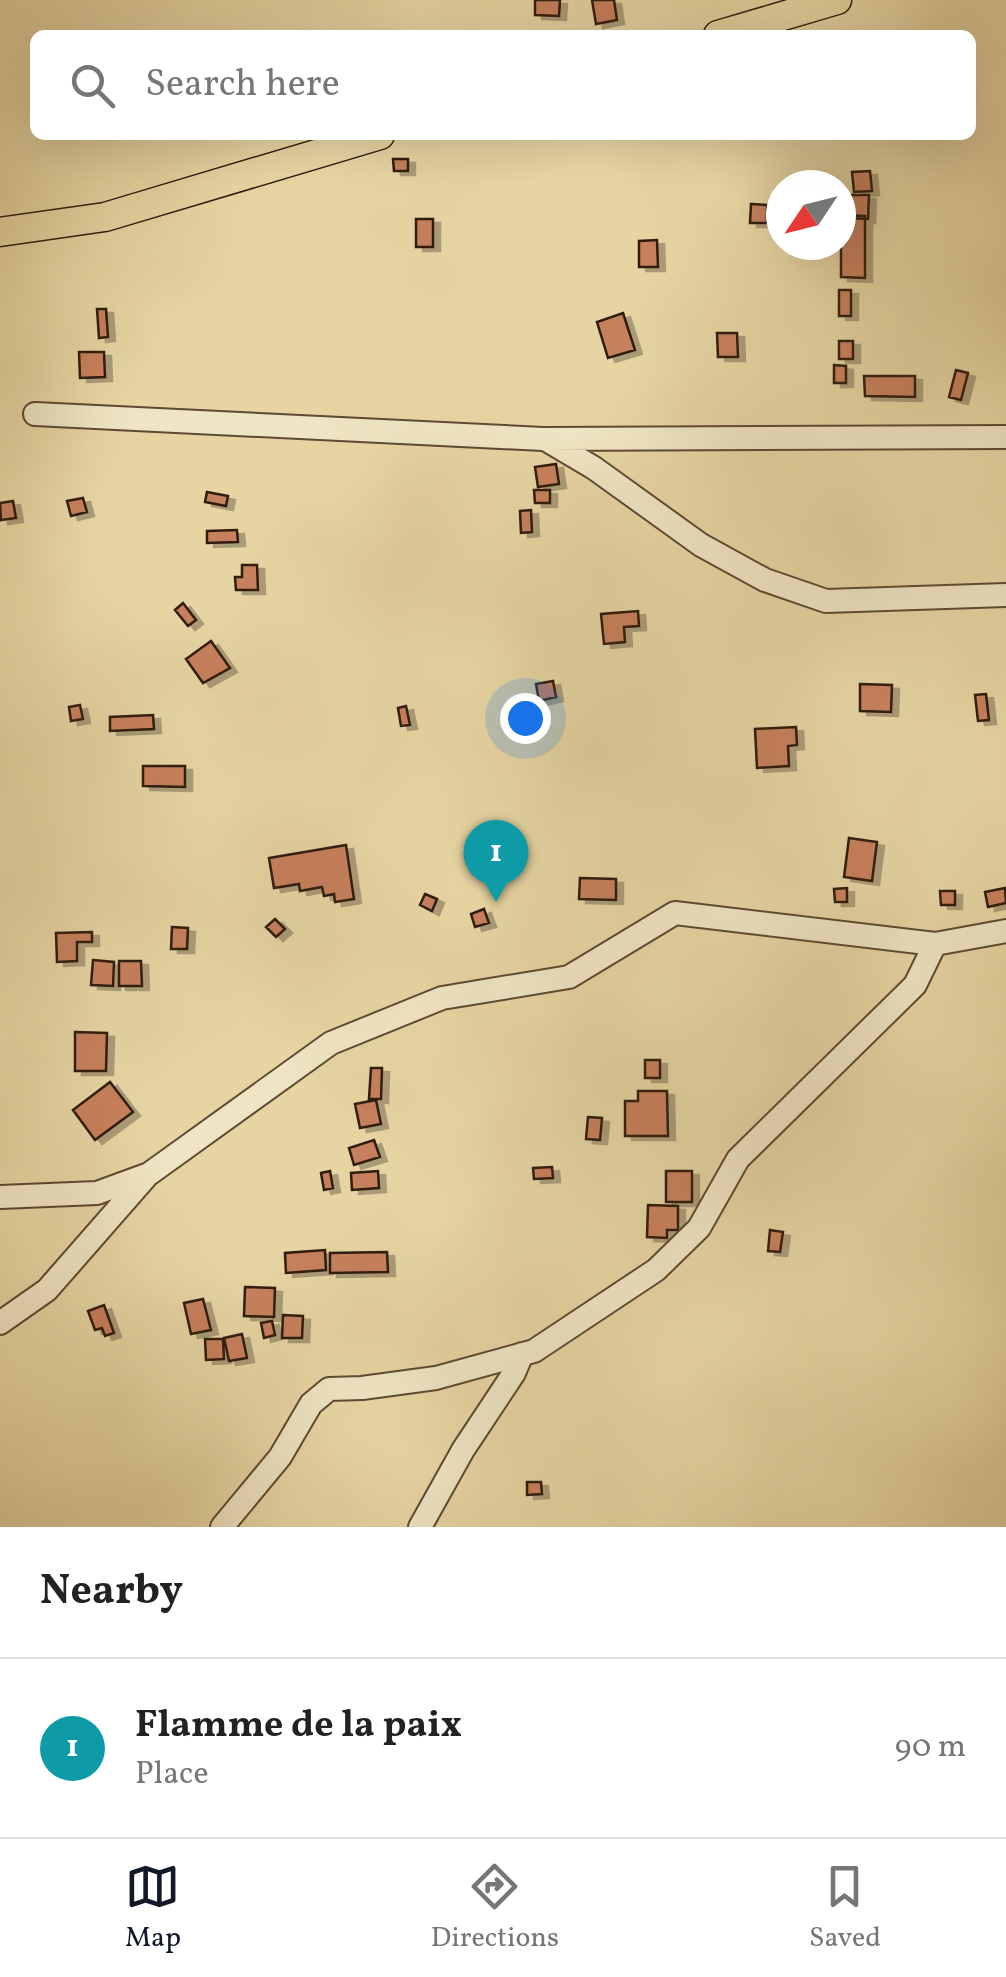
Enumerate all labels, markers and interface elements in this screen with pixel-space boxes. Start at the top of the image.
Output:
search box [30,30,976,140]
icon: search [65,58,120,113]
text: Search here [145,59,340,112]
north arrow [766,170,856,260]
your location [500,693,551,744]
pin: 1 [464,820,528,902]
text: Nearby [40,1563,183,1622]
text: Flamme de la paix [135,1700,462,1753]
text: 1 [66,1726,79,1770]
text: 90 m [895,1726,966,1770]
text: Place [135,1753,209,1797]
tab: Map [125,1859,181,1958]
tab: Directions [431,1859,559,1958]
tab: Saved [809,1859,881,1958]

